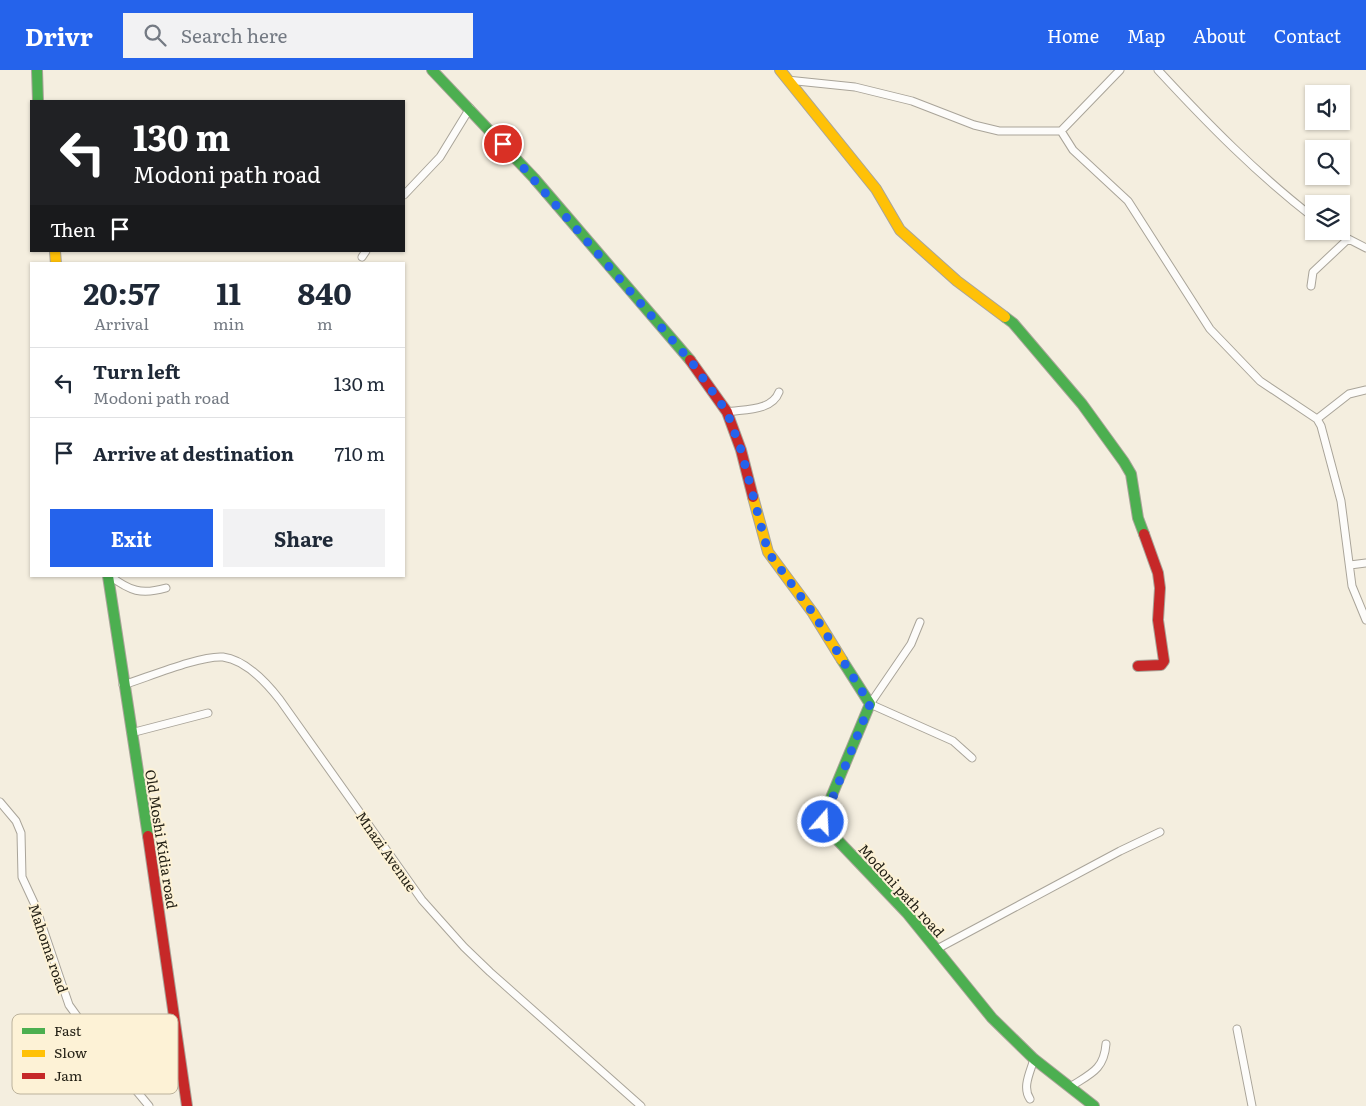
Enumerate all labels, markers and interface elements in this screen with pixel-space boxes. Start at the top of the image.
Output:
search box [123,13,473,58]
text: Drivr [25,18,93,53]
icon: search [141,21,169,49]
text: Search here [181,21,287,49]
text: Home [1047,22,1099,49]
text: Map [1127,22,1165,49]
text: About [1193,22,1246,49]
text: Contact [1274,22,1341,49]
map controls [1305,85,1350,240]
button: sound [1305,85,1350,130]
text: 130 m [133,110,230,162]
icon: left [50,120,115,185]
pin [482,123,524,165]
icon: arrive [489,130,517,158]
button: search [1305,140,1350,185]
text: Modoni path road [133,157,321,190]
button: layers [1305,195,1350,240]
text: Then [50,215,96,243]
icon: arrive [106,215,134,243]
text: 20:57 [83,270,160,314]
text: 11 [216,270,241,314]
text: 840 [298,270,352,314]
text: Arrival [94,311,149,335]
text: min [213,311,244,335]
text: m [317,311,332,335]
text: Turn left [93,357,180,385]
icon: left [50,369,78,397]
text: 130 m [334,369,385,397]
text: Modoni path road [93,385,229,409]
icon: arrive [50,439,78,467]
text: Arrive at destination [93,439,294,467]
text: 710 m [334,439,385,467]
button: Exit [50,509,213,567]
button: Share [223,509,385,567]
street label: Old Moshi Kidia road [141,768,183,910]
position arrow [796,795,848,847]
street label: Mnazi Avenue [352,807,422,895]
street label: Modoni path road [855,839,950,941]
street label: Mahoma road [24,901,74,996]
legend [12,1014,178,1094]
text: Fast [54,1020,82,1040]
text: Slow [54,1042,87,1062]
text: Jam [54,1065,83,1085]

